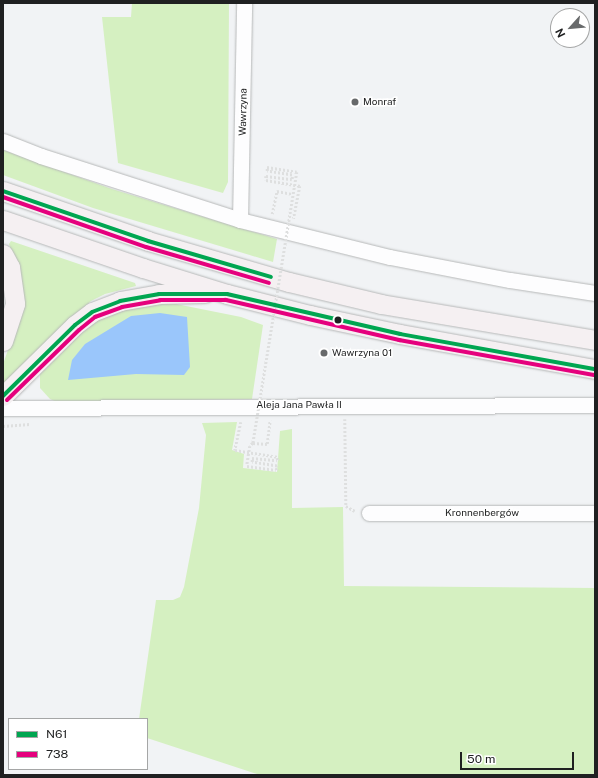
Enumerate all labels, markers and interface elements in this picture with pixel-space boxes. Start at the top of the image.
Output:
north arrow [550,8,590,48]
text: N [553,26,568,40]
street label: Wawrzyna [237,88,249,136]
place label: Monraf [363,96,396,108]
marker: Monraf [350,97,360,107]
unlabelled marker [333,315,343,325]
place label: Wawrzyna 01 [332,347,392,359]
marker: Wawrzyna 01 [319,348,329,358]
street label: Aleja Jana Pawła II [256,399,342,411]
street label: Kronnenbergów [445,507,519,519]
legend [8,718,148,770]
text: N61 [46,727,67,741]
scale bar [462,744,576,770]
text: 738 [46,747,68,761]
text: 50 m [467,752,495,766]

